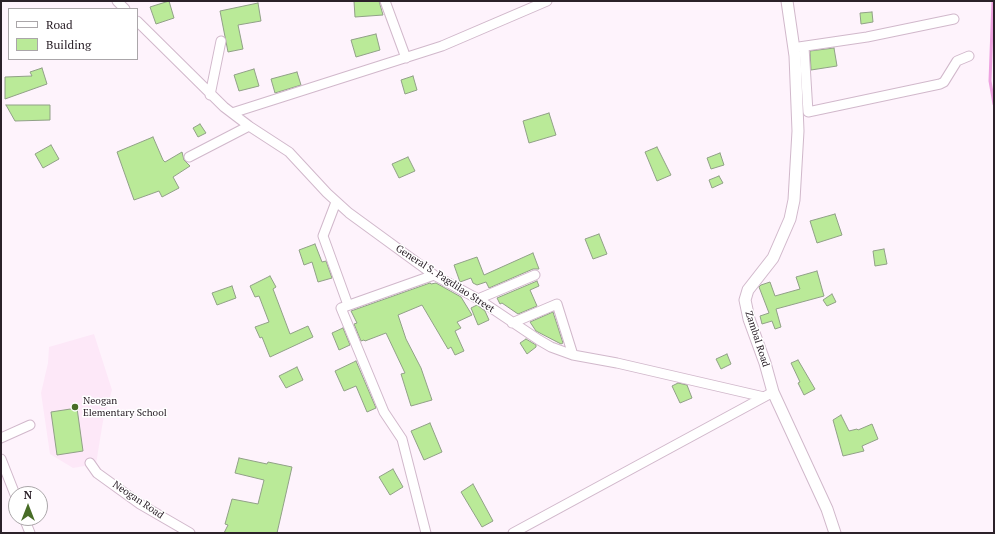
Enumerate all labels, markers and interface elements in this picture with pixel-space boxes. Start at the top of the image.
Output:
legend [8,8,138,60]
text: Road [46,17,73,32]
text: Building [46,37,91,52]
street label: General S. Pagdilao Street [393,243,497,315]
street label: Zambal Road [742,310,772,368]
place label: Neogan Elementary School [83,395,167,418]
marker: Neogan Elementary School [70,402,80,412]
street label: Neogan Road [110,479,166,521]
north arrow [8,486,48,526]
text: N [24,488,32,502]

